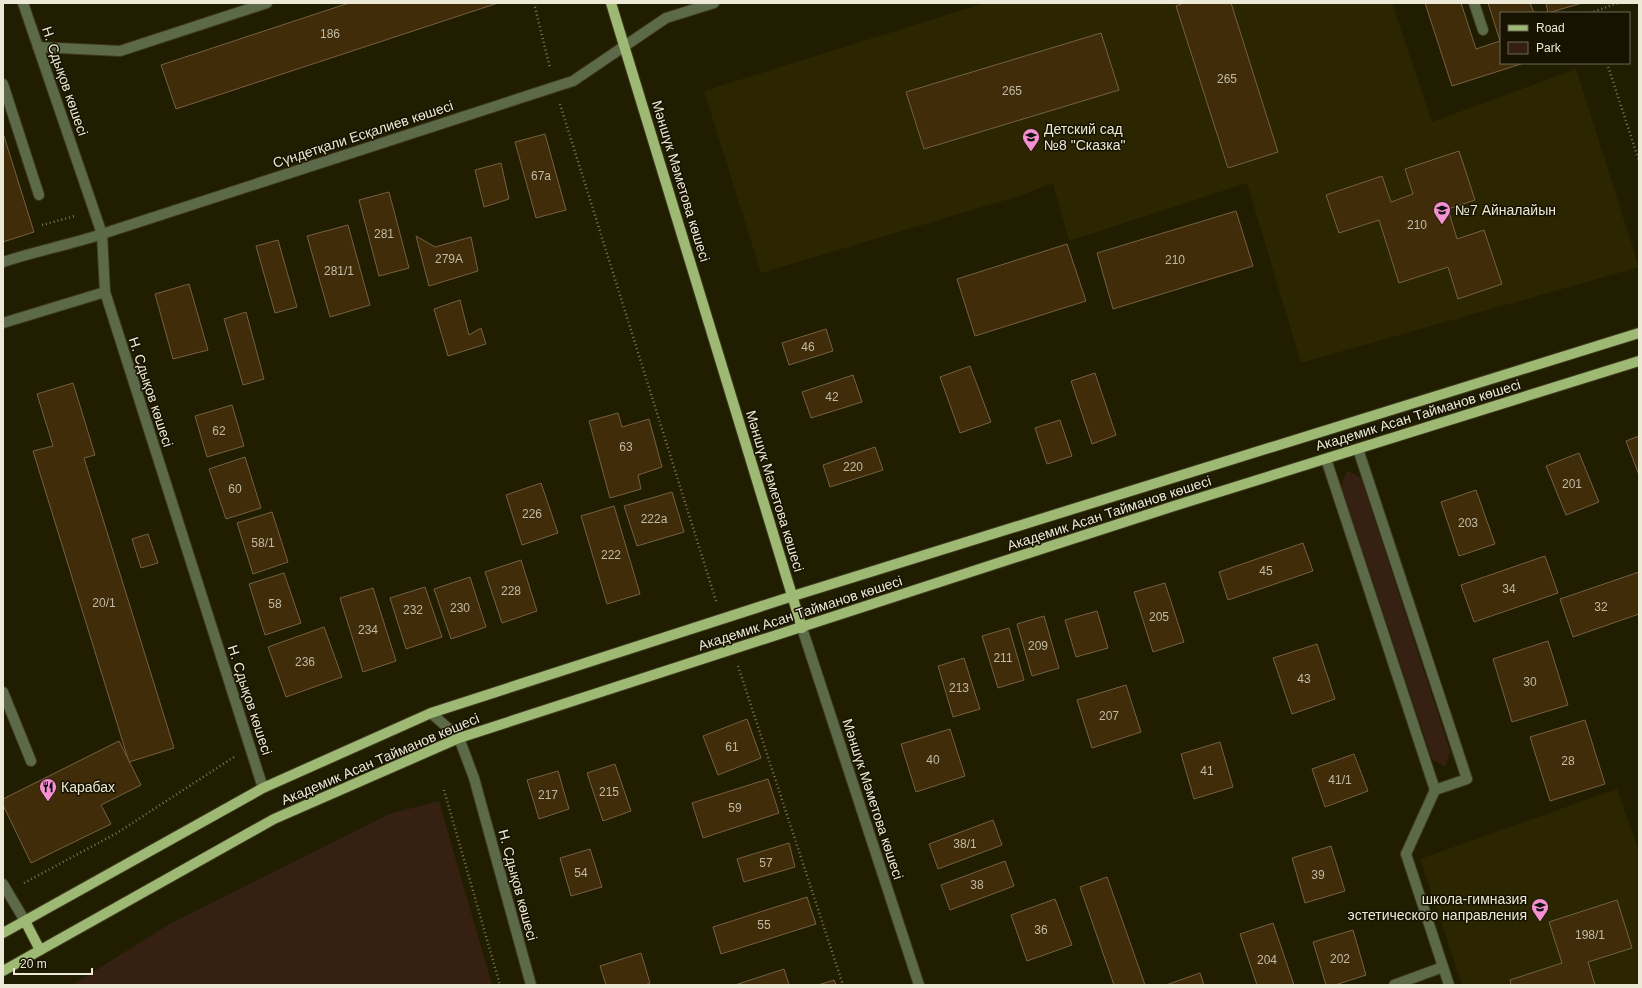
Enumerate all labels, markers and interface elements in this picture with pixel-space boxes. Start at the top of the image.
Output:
legend [1500,12,1630,64]
text: Road [1536,21,1565,35]
street label: Н. Сдықов көшесі [39,24,91,138]
house number: 186 [320,27,340,41]
text: Park [1536,41,1562,55]
house number: 265 [1217,72,1237,86]
house number: 265 [1002,84,1022,98]
street label: Сүндетқали Есқалиев көшесі [271,97,455,171]
street label: Мәншүк Мәметова көшесі [649,98,713,264]
place label: Детский сад №8 "Сказка" [1044,121,1125,153]
school or university icon: Детский сад №8 "Сказка" [1021,127,1041,152]
house number: 67а [531,169,551,183]
school or university icon: №7 Айналайын [1432,200,1452,225]
place label: №7 Айналайын [1455,202,1556,218]
house number: 210 [1407,218,1427,232]
house number: 281 [374,227,394,241]
house number: 279А [435,252,463,266]
house number: 210 [1165,253,1185,267]
house number: 281/1 [324,264,354,278]
street label: Н. Сдықов көшесі [126,335,176,449]
house number: 46 [801,340,815,354]
street label: Академик Асан Тайманов көшесі [1314,376,1522,454]
house number: 42 [825,390,839,404]
street label: Мәншүк Мәметова көшесі [743,408,807,574]
house number: 62 [212,424,226,438]
house number: 63 [619,440,633,454]
house number: 220 [843,460,863,474]
street label: Академик Асан Тайманов көшесі [1005,472,1213,554]
house number: 201 [1562,477,1582,491]
house number: 60 [228,482,242,496]
house number: 226 [522,507,542,521]
house number: 222а [641,512,668,526]
house number: 203 [1458,516,1478,530]
house number: 58/1 [251,536,275,550]
house number: 222 [601,548,621,562]
house number: 45 [1259,564,1273,578]
street label: Академик Асан Тайманов көшесі [696,572,904,654]
house number: 34 [1502,582,1516,596]
house number: 228 [501,584,521,598]
house number: 20/1 [92,596,116,610]
house number: 58 [268,597,282,611]
house number: 32 [1594,600,1608,614]
house number: 230 [450,601,470,615]
house number: 232 [403,603,423,617]
house number: 205 [1149,610,1169,624]
house number: 234 [358,623,378,637]
house number: 209 [1028,639,1048,653]
street label: Н. Сдықов көшесі [225,643,275,757]
house number: 211 [993,651,1013,665]
house number: 236 [295,655,315,669]
house number: 43 [1297,672,1311,686]
house number: 30 [1523,675,1537,689]
house number: 213 [949,681,969,695]
house number: 207 [1099,709,1119,723]
street label: Академик Асан Тайманов көшесі [279,710,481,808]
street label: Мәншүк Мәметова көшесі [839,717,907,881]
house number: 61 [725,740,739,754]
house number: 40 [926,753,940,767]
house number: 28 [1561,754,1575,768]
house number: 41 [1200,764,1214,778]
house number: 41/1 [1328,773,1352,787]
restaurant icon: Карабах [38,777,58,802]
place label: Карабах [61,779,115,795]
house number: 215 [599,785,619,799]
house number: 217 [538,788,558,802]
house number: 59 [728,801,742,815]
street label: Н. Сдықов көшесі [495,828,541,942]
house number: 38/1 [953,837,977,851]
house number: 57 [759,856,773,870]
house number: 54 [574,866,588,880]
house number: 39 [1311,868,1325,882]
house number: 38 [970,878,984,892]
place label: школа-гимназия эстетического направления [1348,891,1527,923]
school or university icon: школа-гимназия эстетического направления [1530,897,1550,922]
house number: 55 [757,918,771,932]
house number: 36 [1034,923,1048,937]
house number: 198/1 [1575,928,1605,942]
scale bar [14,950,92,976]
house number: 202 [1330,952,1350,966]
house number: 204 [1257,953,1277,967]
text: 20 m [20,957,47,971]

